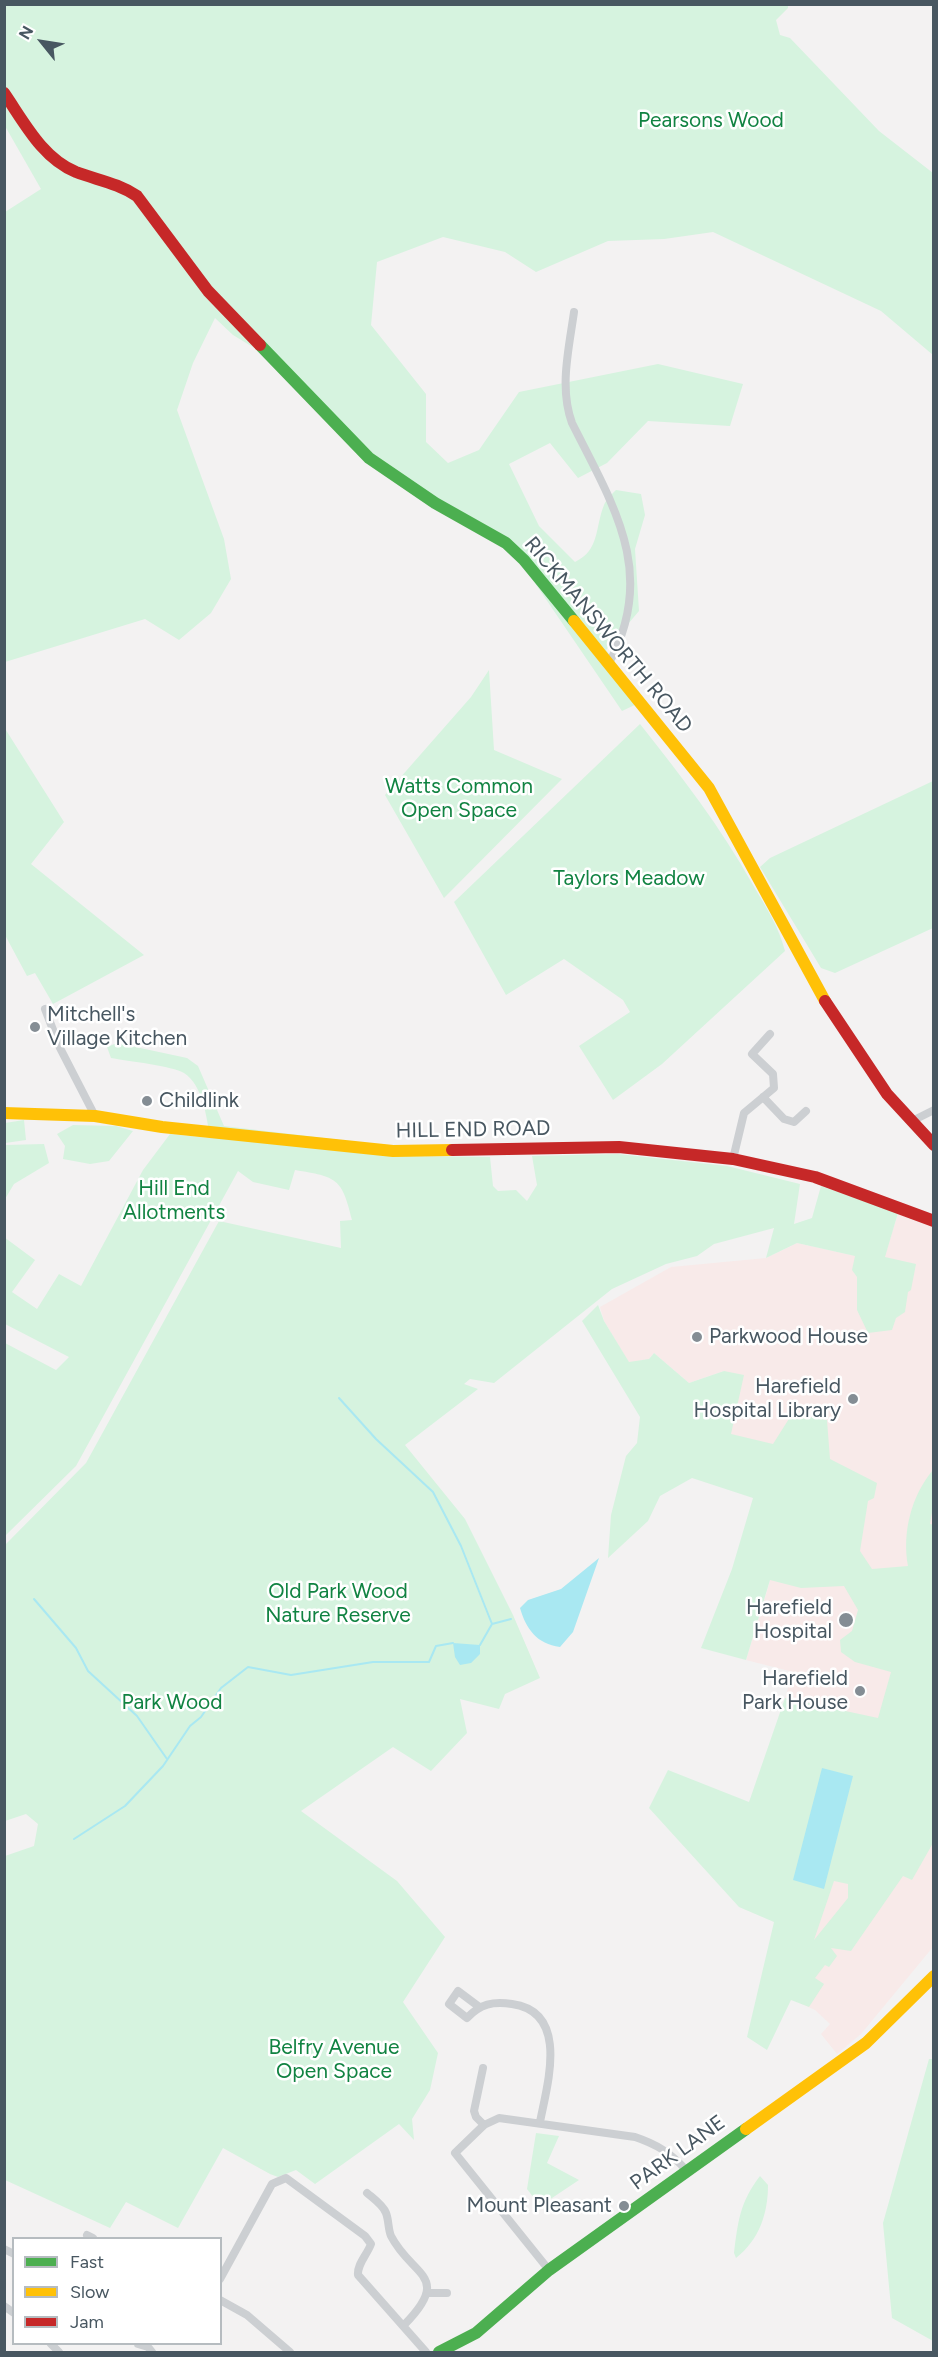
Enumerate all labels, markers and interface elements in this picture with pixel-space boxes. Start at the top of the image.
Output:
north arrow [12,12,72,72]
text: N [15,23,37,43]
park label: Pearsons Wood [638,108,784,134]
street label: RICKMANSWORTH ROAD [519,532,697,738]
park label: Watts Common Open Space [385,774,533,824]
park label: Taylors Meadow [553,866,705,892]
place label: Mitchell's Village Kitchen [47,1002,187,1052]
marker: Mitchell's Village Kitchen [28,1020,42,1034]
place label: Childlink [159,1088,239,1114]
marker: Childlink [140,1094,154,1108]
street label: HILL END ROAD [395,1116,551,1144]
park label: Hill End Allotments [123,1176,225,1226]
place label: Parkwood House [709,1324,868,1350]
marker: Parkwood House [690,1330,704,1344]
place label: Harefield Hospital Library [694,1374,841,1424]
marker: Harefield Hospital Library [846,1392,860,1406]
park label: Old Park Wood Nature Reserve [265,1579,411,1629]
place label: Harefield Hospital [746,1595,832,1645]
marker: Harefield Hospital [837,1611,855,1629]
place label: Harefield Park House [742,1666,848,1716]
marker: Harefield Park House [853,1684,867,1698]
park label: Park Wood [121,1690,223,1716]
park label: Belfry Avenue Open Space [268,2035,400,2085]
street label: PARK LANE [626,2110,730,2196]
place label: Mount Pleasant [466,2193,612,2219]
marker: Mount Pleasant [617,2199,631,2213]
legend [12,2237,222,2345]
text: Fast [70,2251,104,2273]
text: Slow [70,2281,109,2303]
text: Jam [70,2311,104,2333]

